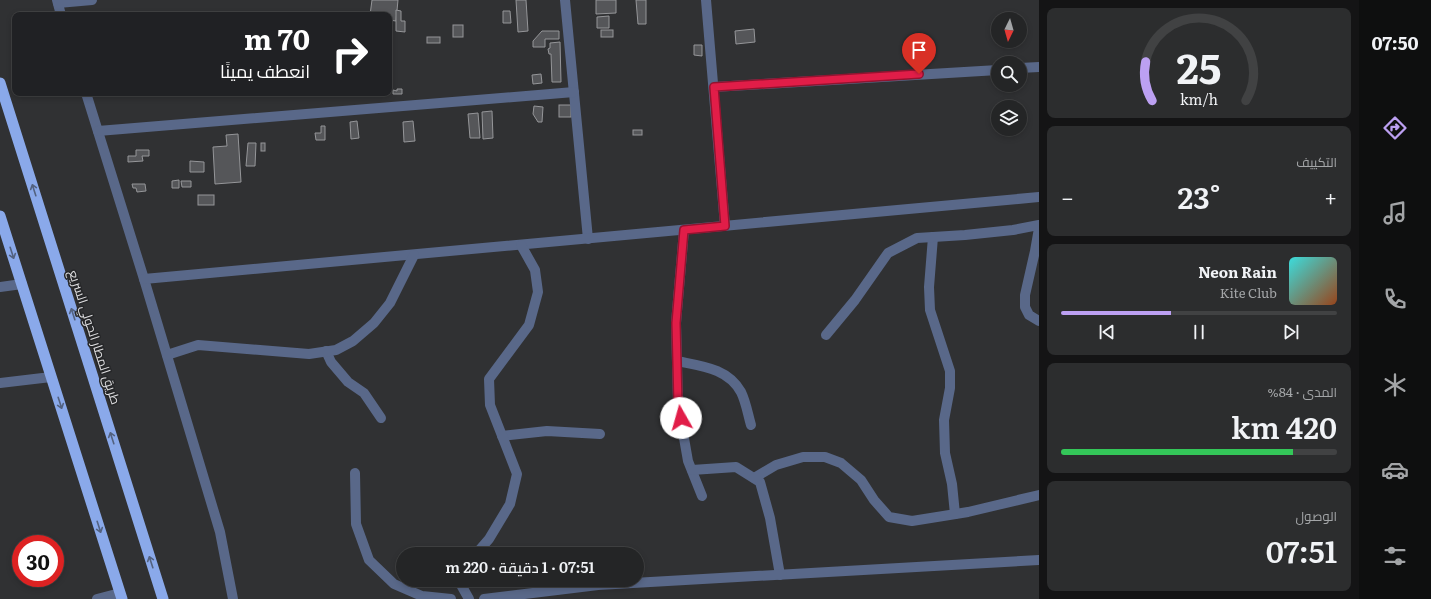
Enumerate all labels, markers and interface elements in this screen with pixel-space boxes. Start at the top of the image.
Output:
north arrow [991,12,1027,48]
map controls [991,12,1027,136]
text: 70 m [244,17,310,59]
icon: right [324,28,376,80]
text: 07:50 [1371,29,1419,56]
pin [902,33,936,74]
text: 25 [1177,35,1221,97]
icon: arrive [908,39,930,61]
button: search [991,56,1027,92]
text: انعطف يمينًا [220,57,310,84]
text: km/h [1180,88,1219,109]
button: layers [991,100,1027,136]
icon: directions [1381,114,1409,142]
text: التكييف [1296,152,1337,171]
text: 23° [1178,174,1220,218]
text: − [1061,180,1074,213]
text: + [1324,180,1337,213]
one-way arrow [30,184,37,197]
icon: music [1381,199,1409,227]
one-way arrow [9,246,16,259]
text: Neon Rain [1198,260,1277,283]
street label: طريق المطار الحولي السريع [63,267,126,407]
text: Kite Club [1220,283,1277,302]
icon: phone [1381,285,1409,313]
one-way arrow [69,308,76,321]
icon: previous [1096,321,1118,343]
icon: pause [1188,321,1210,343]
icon: next [1280,321,1302,343]
icon: climate [1381,371,1409,399]
text: المدى · 84% [1268,382,1337,401]
one-way arrow [57,397,64,410]
position arrow [660,397,702,439]
text: 420 km [1231,404,1337,448]
one-way arrow [108,432,115,445]
icon: car [1381,456,1409,484]
text: الوصول [1296,506,1337,525]
one-way arrow [96,521,103,534]
text: 07:51 [1266,528,1337,572]
speed limit sign: 30 [12,535,64,587]
icon: filters [1381,542,1409,570]
one-way arrow [147,555,154,568]
text: 07:51 · 1 دقيقة · 220 m [445,555,595,578]

